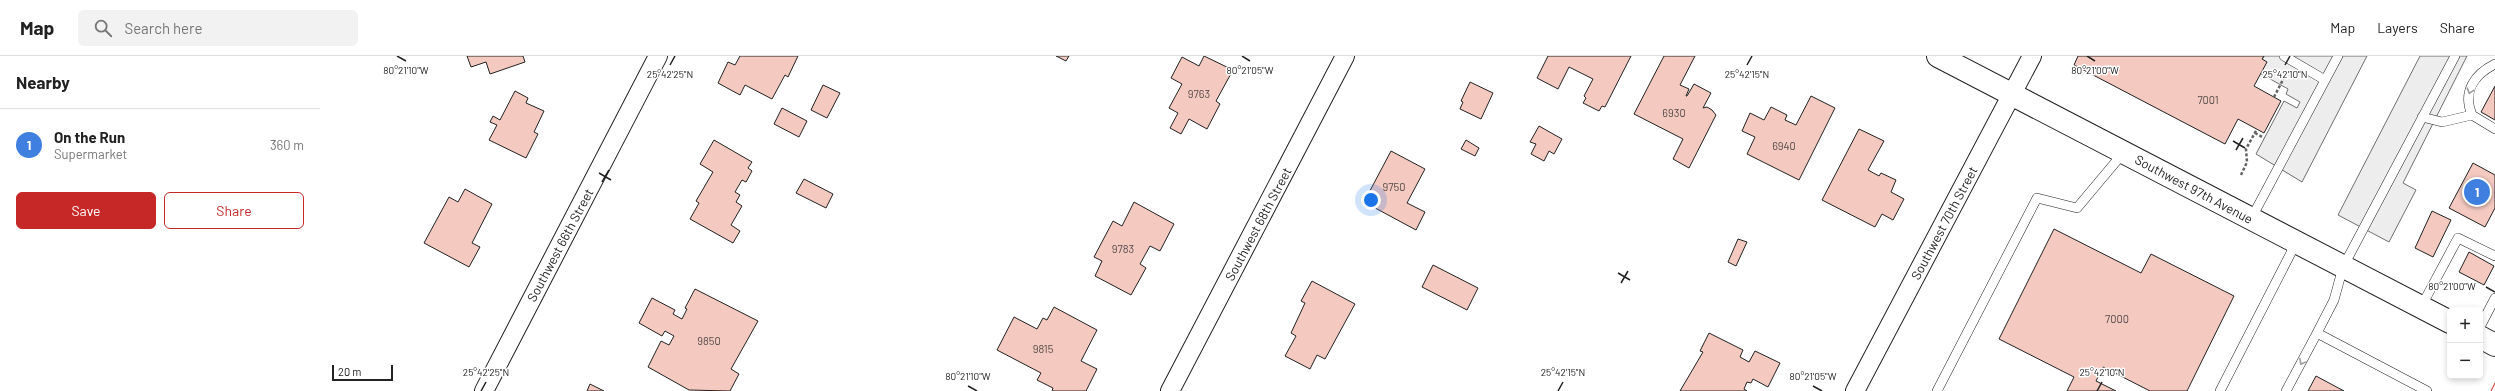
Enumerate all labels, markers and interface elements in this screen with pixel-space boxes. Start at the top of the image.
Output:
search box [78,10,358,46]
text: Map [20,16,54,39]
icon: search [92,17,114,39]
text: Search here [124,19,202,37]
text: Map [2330,19,2355,36]
text: Layers [2377,19,2418,36]
text: Share [2440,19,2475,36]
text: 80°21'10"W [383,64,429,76]
text: 80°21'05"W [1227,64,1274,76]
text: 80°21'00"W [2071,64,2119,76]
text: 25°42'25"N [647,68,693,80]
text: 25°42'15"N [1725,68,1769,80]
text: 25°42'10"N [2262,68,2308,80]
text: Nearby [16,72,70,92]
house number: 9763 [1188,87,1210,100]
one-way arrow [2466,88,2475,95]
house number: 7001 [2197,93,2219,106]
house number: 6930 [1662,106,1686,119]
text: On the Run [54,128,125,146]
text: 1 [27,137,31,153]
text: 360 m [270,137,304,153]
house number: 6940 [1772,139,1796,152]
text: Supermarket [54,146,127,162]
street label: Southwest 97th Avenue [2132,151,2256,227]
street label: Southwest 70th Street [1907,164,1981,282]
street label: Southwest 68th Street [1221,165,1295,283]
pin: 1 [2464,177,2490,207]
house number: 9750 [1383,180,1405,193]
street label: Southwest 66th Street [523,186,597,304]
your location [1361,190,1381,210]
button: Save [16,192,156,229]
button: Share [164,192,304,229]
house number: 9783 [1112,242,1134,255]
text: 80°21'00"W [2428,280,2476,292]
map controls [2447,307,2483,379]
button: + [2447,307,2483,343]
house number: 7000 [2105,312,2129,325]
house number: 9850 [697,334,721,347]
house number: 9815 [1033,342,1054,355]
button: − [2447,343,2483,379]
one-way arrow [2299,358,2307,365]
scale bar [332,363,393,382]
text: 20 m [338,365,361,378]
text: 25°42'25"N [463,366,509,378]
text: 25°42'15"N [1541,366,1585,378]
text: 25°42'10"N [2079,366,2125,378]
text: 80°21'10"W [945,370,991,382]
text: 80°21'05"W [1790,370,1837,382]

